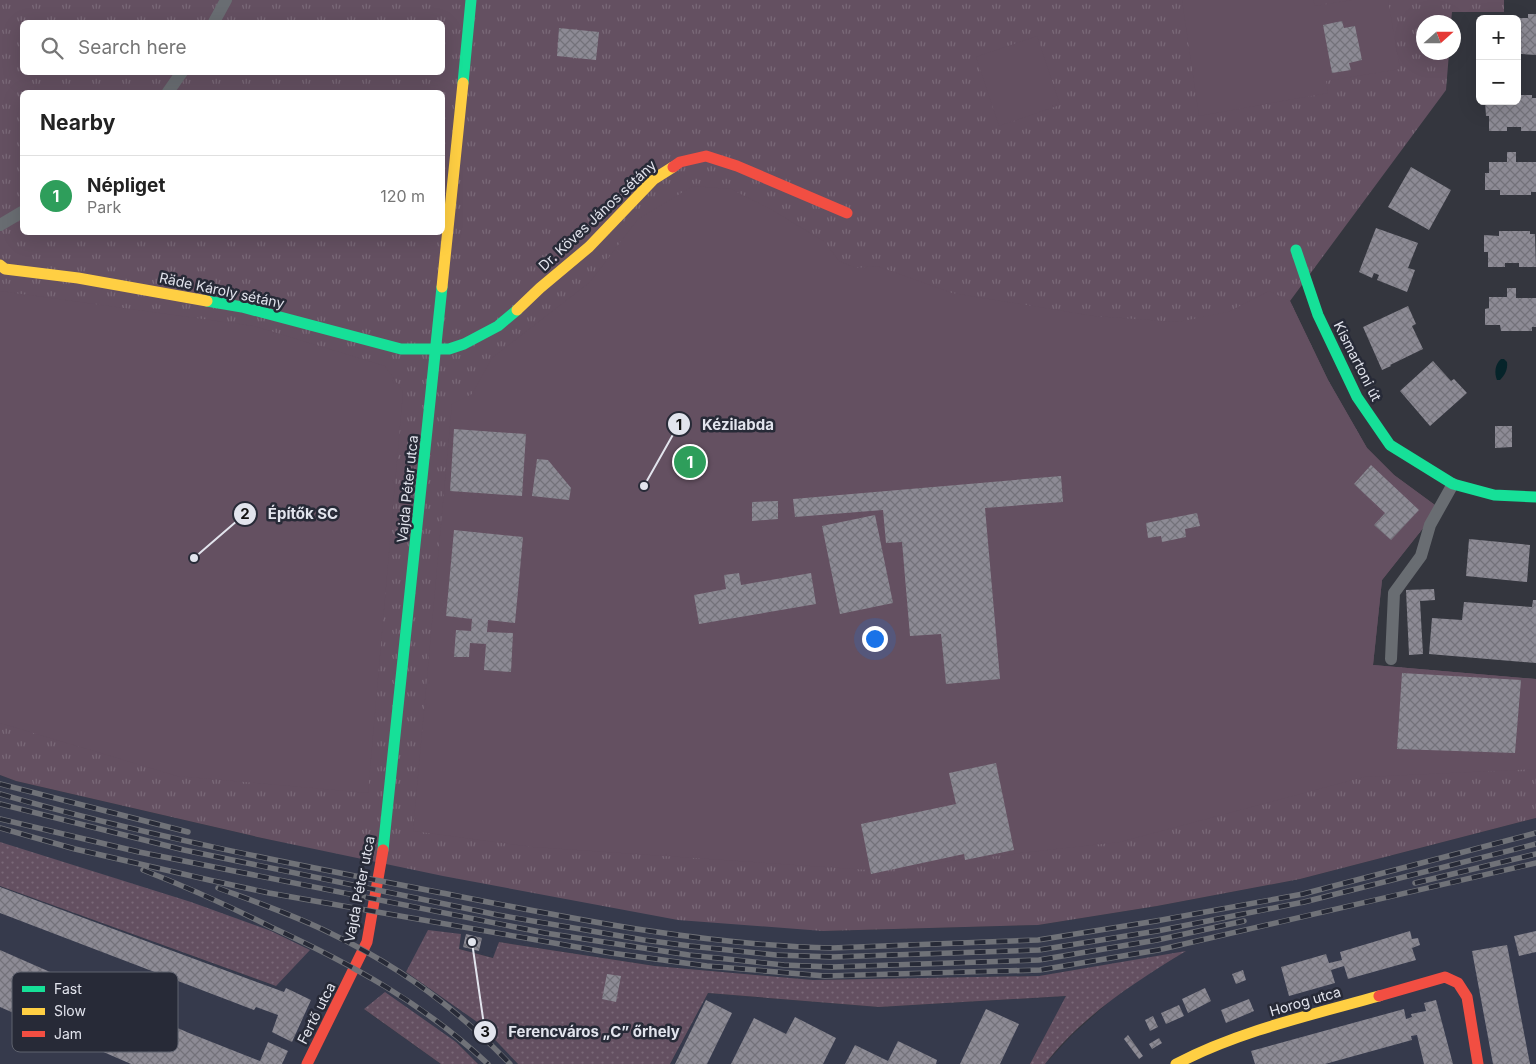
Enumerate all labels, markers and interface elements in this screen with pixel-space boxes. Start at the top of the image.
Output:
north arrow [1416,15,1461,60]
map controls [1476,15,1521,105]
button: + [1476,15,1521,60]
search box [20,20,445,75]
icon: search [38,34,66,62]
text: Search here [78,36,187,59]
button: − [1476,60,1521,105]
text: Nearby [40,110,115,135]
street label: Dr. Köves János sétány [535,156,659,274]
text: Népliget [87,174,165,197]
text: 1 [53,186,59,206]
text: 120 m [380,186,425,206]
text: Park [87,197,121,217]
street label: Räde Károly sétány [158,268,286,312]
street label: Kismartoni út [1331,318,1386,404]
callout: Kézilabda [667,409,784,439]
text: 1 [676,415,682,434]
text: Kézilabda [702,415,774,434]
street label: Vajda Péter utca [393,434,421,544]
pin: 1 [674,443,706,481]
callout: Építők SC [233,499,348,529]
text: 2 [240,504,250,523]
text: Építők SC [268,504,338,523]
your location [862,626,888,652]
street label: Vajda Péter utca [340,834,378,944]
legend [12,972,178,1052]
street label: Fertő utca [293,979,339,1047]
text: Fast [54,980,82,997]
street label: Horog utca [1267,983,1343,1019]
text: Slow [54,1002,86,1019]
callout: Ferencváros „C” őrhely [473,1017,689,1047]
text: 3 [480,1022,490,1041]
text: Ferencváros „C” őrhely [508,1022,680,1041]
text: Jam [54,1025,82,1042]

